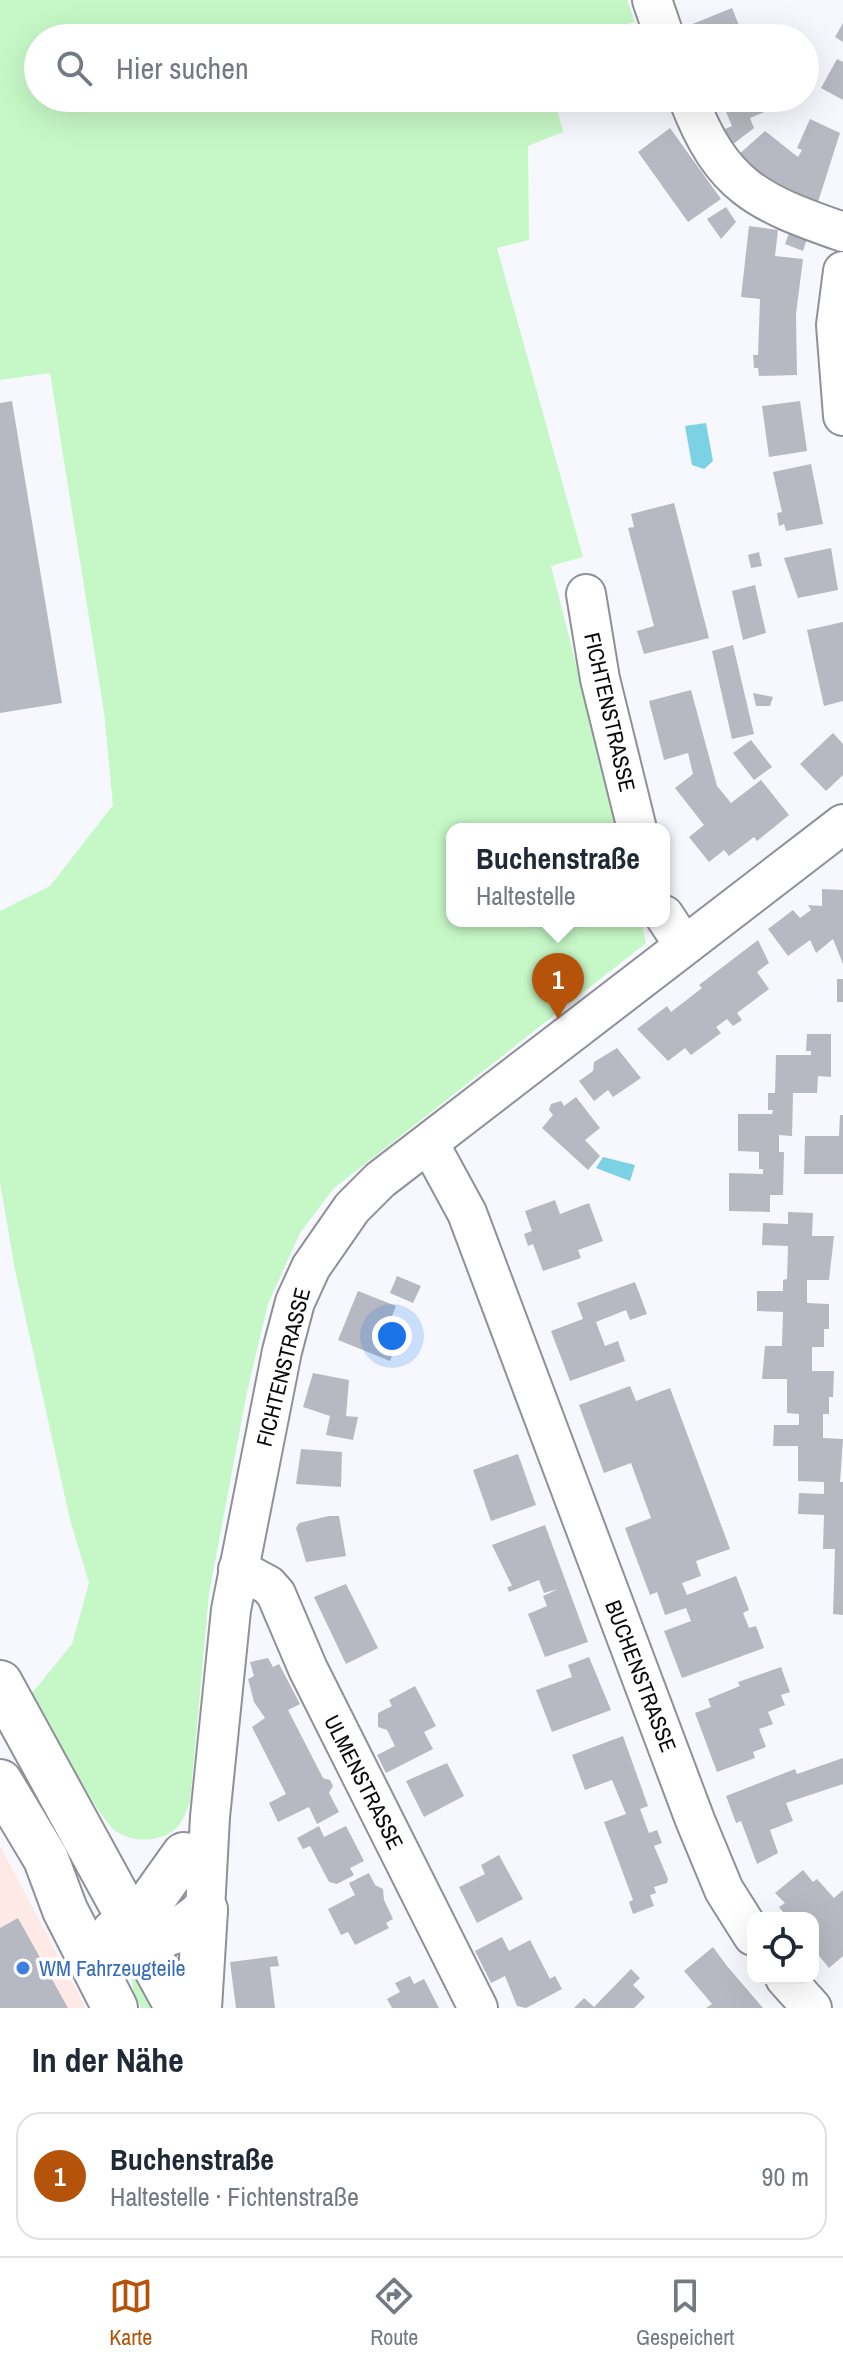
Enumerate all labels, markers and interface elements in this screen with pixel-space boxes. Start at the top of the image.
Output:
search box [24,24,819,112]
icon: search [52,46,96,90]
text: Hier suchen [116,48,249,88]
street label: FICHTENSTRASSE [577,630,643,794]
popup [446,823,670,927]
text: Buchenstraße [476,838,640,878]
text: Haltestelle [476,878,576,913]
pin: 1 [532,953,584,1019]
street label: FICHTENSTRASSE [249,1285,317,1449]
your location [372,1316,412,1356]
street label: BUCHENSTRASSE [598,1596,684,1756]
street label: ULMENSTRASSE [317,1710,411,1854]
map controls [747,1912,819,1984]
button: locate [747,1912,819,1984]
place label: WM Fahrzeugteile [39,1953,186,1983]
marker: WM Fahrzeugteile [14,1959,32,1977]
text: In der Nähe [32,2037,184,2083]
text: Buchenstraße [110,2139,274,2179]
text: 1 [54,2159,66,2194]
text: 90 m [762,2159,809,2194]
text: Haltestelle · Fichtenstraße [110,2179,359,2214]
tab: Karte [109,2274,153,2352]
tab: Route [370,2274,418,2352]
tab: Gespeichert [636,2274,734,2352]

